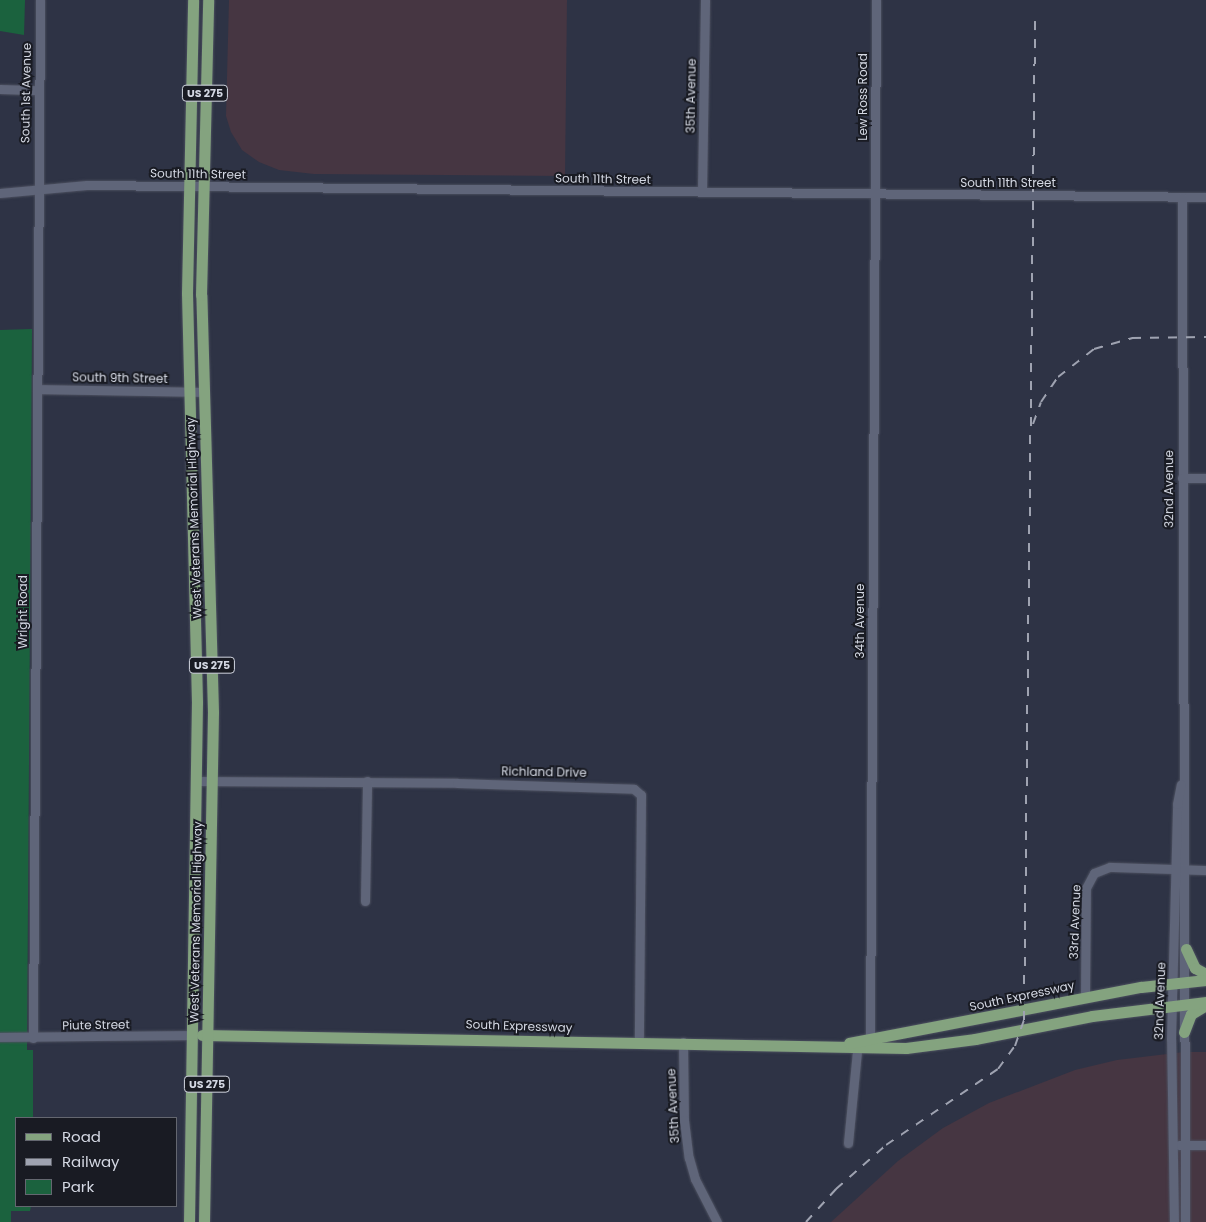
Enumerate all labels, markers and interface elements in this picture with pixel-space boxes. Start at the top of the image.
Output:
street label: South 1st Avenue [18,43,34,143]
street label: Lew Ross Road [856,53,870,141]
street label: 35th Avenue [683,58,699,134]
road number: US 275 [181,85,229,102]
street label: South 11th Street [150,166,246,182]
street label: South 11th Street [555,171,651,187]
street label: South 11th Street [960,176,1056,190]
street label: South 9th Street [72,370,168,386]
street label: West Veterans Memorial Highway [183,417,205,619]
street label: 32nd Avenue [1162,450,1176,528]
street label: Wright Road [16,575,30,649]
street label: 34th Avenue [853,584,867,658]
road number: US 275 [188,656,236,674]
street label: Richland Drive [501,764,587,780]
street label: West Veterans Memorial Highway [187,821,205,1023]
street label: 33rd Avenue [1066,884,1084,960]
street label: 32nd Avenue [1151,962,1169,1040]
street label: South Expressway [968,978,1076,1014]
street label: Piute Street [62,1017,130,1033]
street label: South Expressway [465,1017,573,1035]
street label: 35th Avenue [664,1068,682,1144]
road number: US 275 [183,1076,231,1092]
legend [15,1117,178,1207]
text: Road [62,1126,101,1147]
text: Railway [62,1151,120,1172]
text: Park [62,1176,94,1197]

